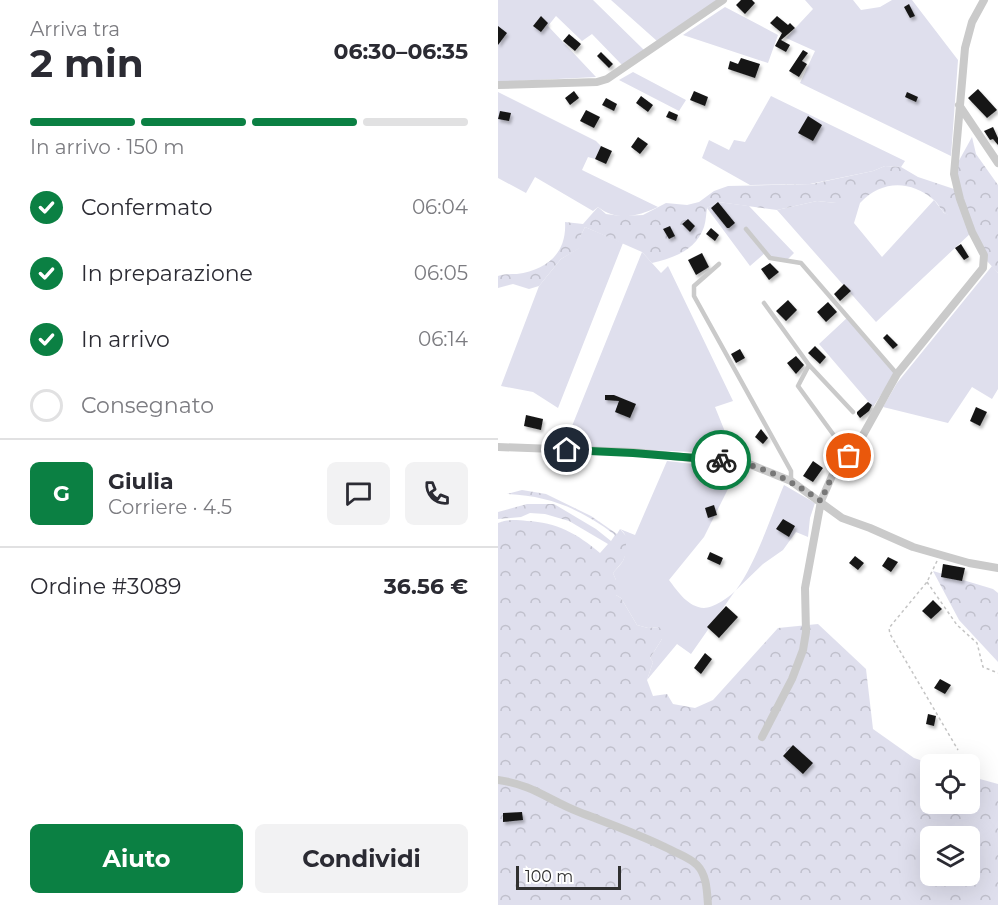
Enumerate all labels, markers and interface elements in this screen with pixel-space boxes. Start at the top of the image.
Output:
text: Arriva tra [30,17,120,41]
text: 06:30–06:35 [334,38,468,65]
text: 2 min [30,39,144,87]
text: In arrivo · 150 m [30,135,185,159]
icon: check [30,191,63,224]
text: Confermato [81,194,213,221]
text: 06:04 [412,195,468,219]
icon: check [30,257,63,290]
text: In preparazione [81,260,253,287]
text: 06:05 [414,261,468,285]
icon: check [30,323,63,356]
text: In arrivo [81,326,170,353]
text: 06:14 [418,327,468,351]
text: Consegnato [81,392,214,419]
pin [541,424,592,475]
courier [691,430,751,490]
pin [823,430,874,481]
icon: home [550,433,583,466]
icon: bag [832,439,865,472]
icon: bike [705,444,738,477]
button: chat [327,462,390,525]
button: phone [405,462,468,525]
text: Giulia [108,468,174,495]
text: G [53,480,70,507]
text: Corriere · 4.5 [108,495,232,519]
text: Ordine #3089 [30,573,181,600]
text: 36.56 € [384,573,468,600]
map controls [920,754,980,886]
button: locate [920,754,980,814]
button: Aiuto [30,824,243,893]
button: Condividi [255,824,468,893]
button: layers [920,826,980,886]
scale bar [516,863,621,890]
text: 100 m [525,867,573,886]

